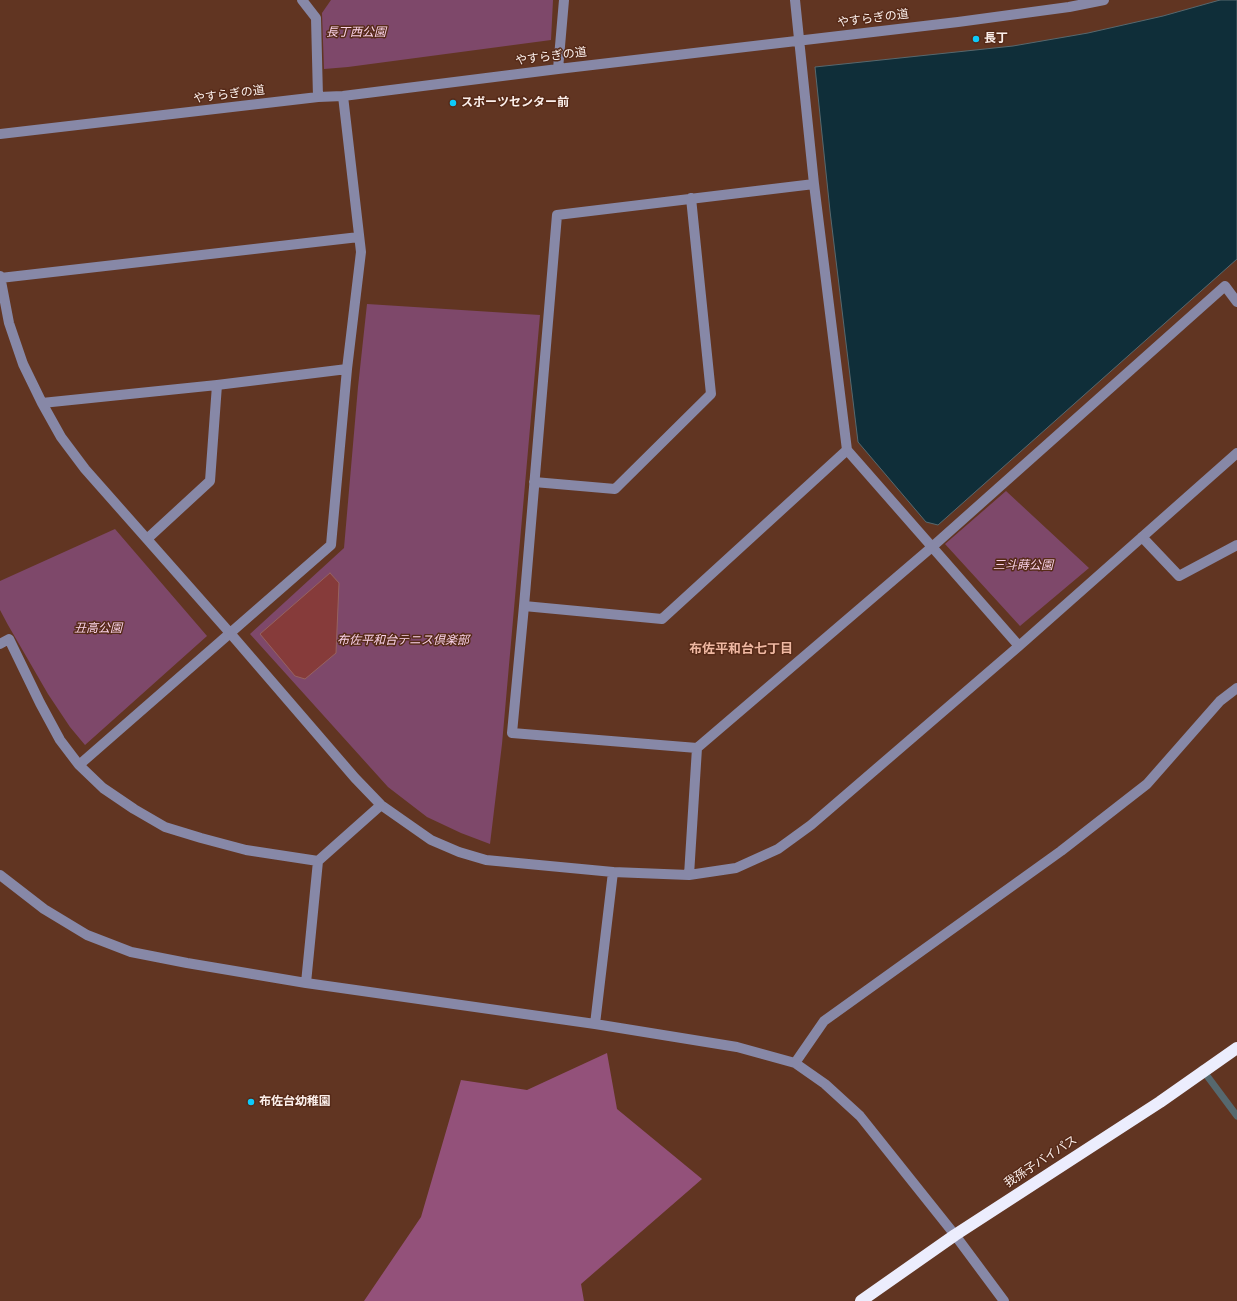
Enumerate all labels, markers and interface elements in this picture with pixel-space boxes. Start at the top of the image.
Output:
street label: やすらぎの道 [836,7,910,31]
park label: 長丁西公園 [326,26,386,40]
place label: 長丁 [984,32,1008,46]
marker: 長丁 [971,34,981,44]
street label: やすらぎの道 [514,45,588,69]
street label: やすらぎの道 [192,83,266,107]
place label: スポーツセンター前 [461,96,569,110]
marker: スポーツセンター前 [448,98,458,108]
park label: 三斗蒔公園 [993,559,1053,573]
park label: 丑高公園 [74,622,122,636]
park label: 布佐平和台テニス倶楽部 [337,634,469,648]
district label: 布佐平和台七丁目 [689,642,793,658]
place label: 布佐台幼稚園 [259,1095,331,1109]
marker: 布佐台幼稚園 [246,1097,256,1107]
street label: 我孫子バイパス [1002,1133,1080,1191]

